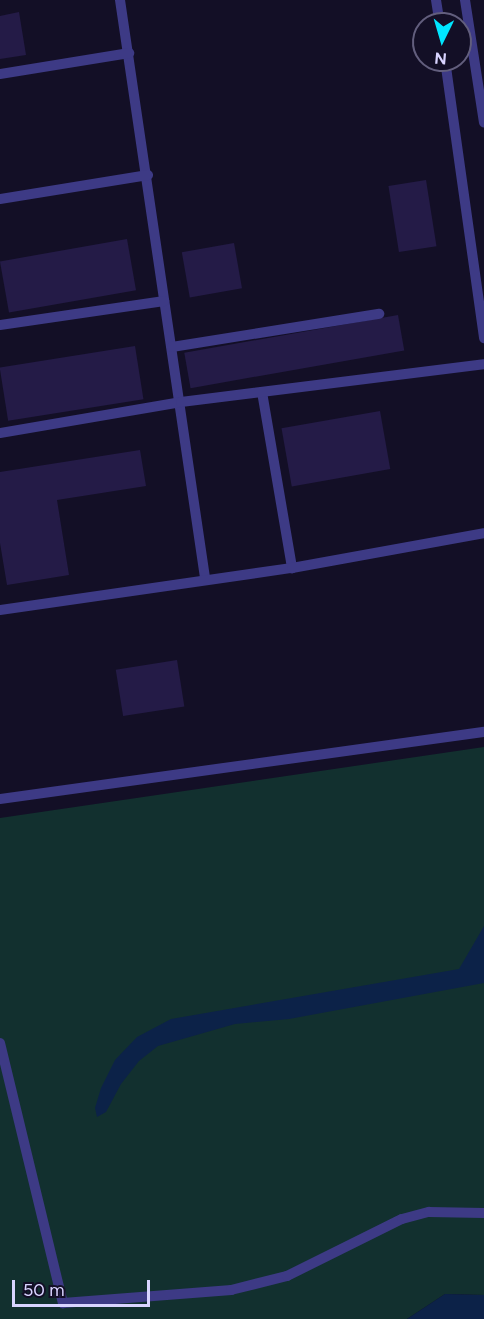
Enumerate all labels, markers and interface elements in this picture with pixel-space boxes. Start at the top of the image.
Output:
north arrow [412,12,472,72]
text: N [434,48,448,68]
scale bar [15,1268,153,1306]
text: 50 m [23,1279,65,1301]

